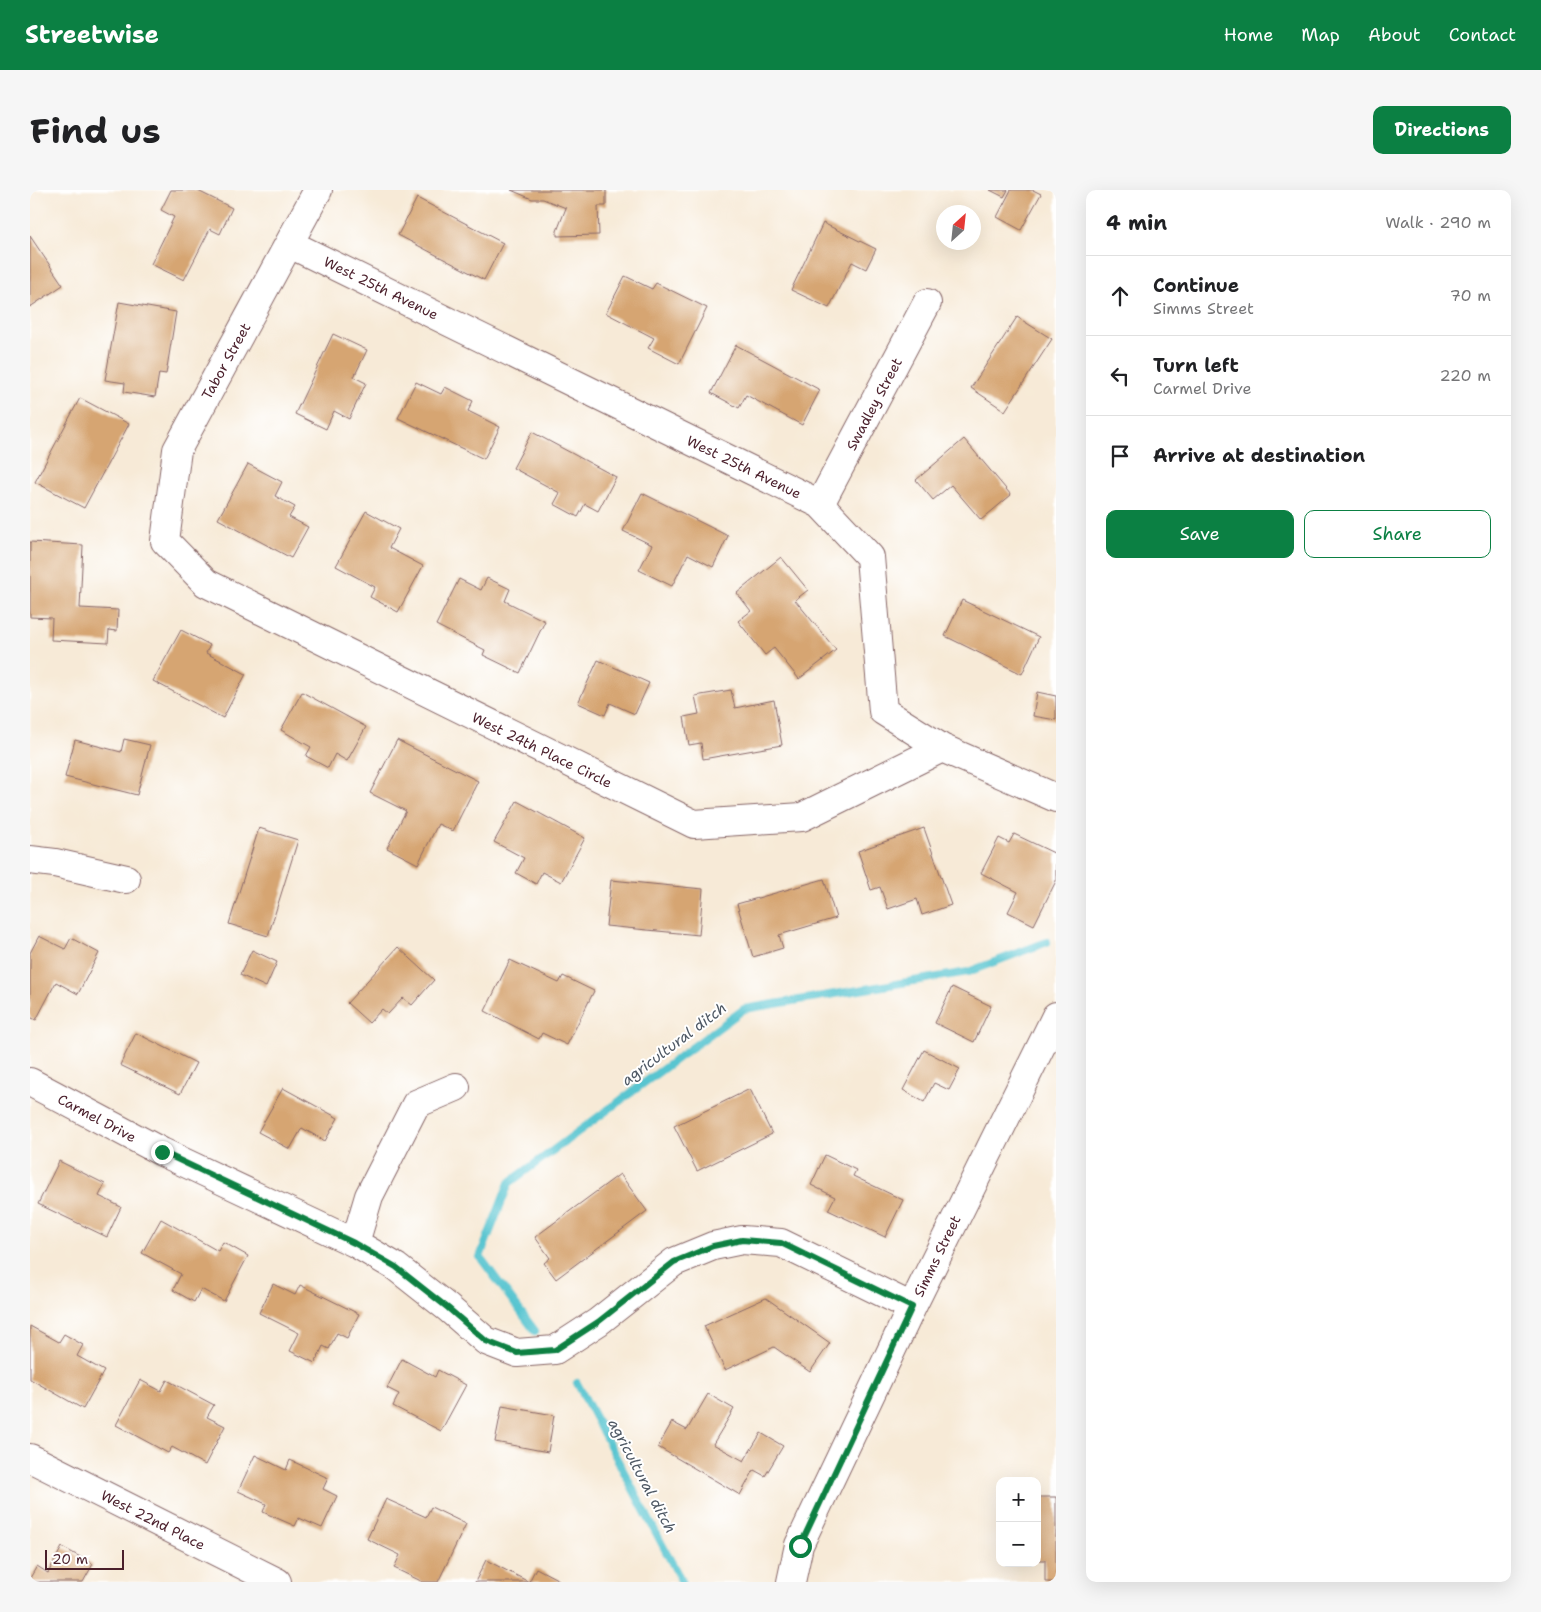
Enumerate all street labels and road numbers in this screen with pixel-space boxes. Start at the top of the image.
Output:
street label: West 25th Avenue [321,252,441,324]
street label: Tabor Street [198,320,254,402]
street label: Swadley Street [842,355,906,453]
street label: West 25th Avenue [684,431,804,503]
street label: West 24th Place Circle [469,708,615,792]
street label: Carmel Drive [55,1090,139,1146]
street label: Simms Street [910,1212,964,1300]
street label: West 22nd Place [98,1486,208,1554]

